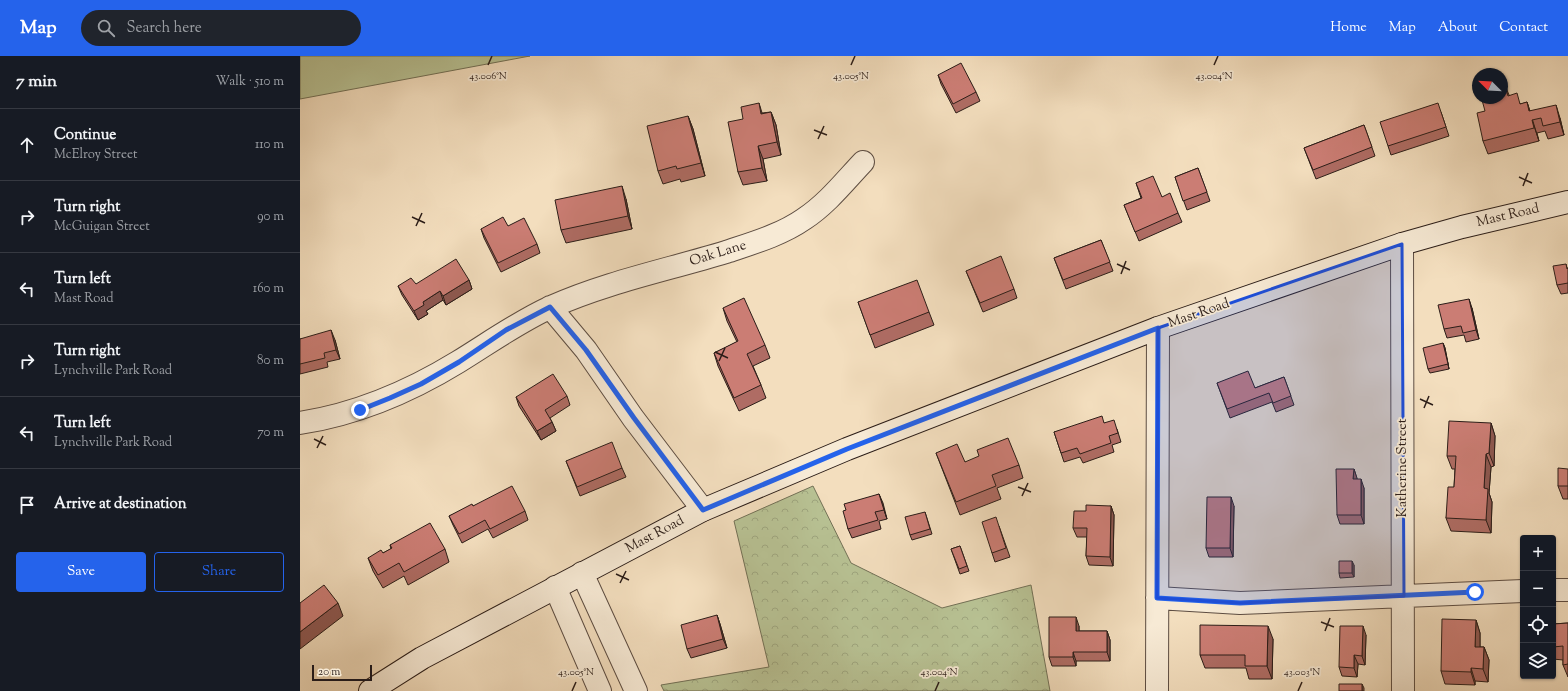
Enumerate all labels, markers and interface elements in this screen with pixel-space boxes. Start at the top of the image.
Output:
search box [81,10,361,46]
text: Map [20,15,57,42]
icon: search [95,17,117,39]
text: Search here [127,18,202,39]
text: Home [1330,18,1367,38]
text: Map [1389,18,1416,38]
text: About [1438,18,1477,38]
text: Contact [1499,18,1548,38]
north arrow [1472,68,1508,104]
text: 43.006°N [469,69,507,84]
text: 43.005°N [833,69,869,84]
text: 43.004°N [1196,69,1232,84]
text: 7 min [16,70,57,94]
text: Walk · 510 m [216,73,284,91]
text: Continue [54,125,116,146]
icon: ahead [16,134,38,156]
text: 110 m [255,136,284,154]
text: McElroy Street [54,146,137,164]
text: Turn right [54,197,120,218]
street label: Mast Road [1475,199,1542,233]
icon: right [16,206,38,228]
text: 90 m [257,208,284,226]
text: McGuigan Street [54,218,150,236]
street label: Oak Lane [687,236,749,272]
text: Turn left [54,269,111,290]
icon: left [16,278,38,300]
text: 160 m [253,280,284,298]
text: Mast Road [54,290,114,308]
street label: Mast Road [1165,294,1233,334]
text: Turn right [54,341,120,362]
icon: right [16,350,38,372]
text: 80 m [257,352,284,370]
text: Lynchville Park Road [54,362,172,380]
route end [351,401,369,419]
text: Turn left [54,413,111,434]
street label: Katherine Street [1393,418,1413,517]
icon: left [16,422,38,444]
text: 70 m [257,424,284,442]
text: Lynchville Park Road [54,434,172,452]
icon: arrive [16,494,38,516]
text: Arrive at destination [54,494,187,515]
street label: Mast Road [622,511,688,559]
map controls [1520,535,1556,679]
button: + [1520,535,1556,571]
button: Save [16,552,146,592]
button: Share [154,552,284,592]
button: − [1520,571,1556,607]
route start [1466,583,1484,601]
button: locate [1520,607,1556,643]
button: layers [1520,643,1556,679]
scale bar [312,663,372,682]
text: 20 m [318,664,340,680]
text: 43.005°N [558,665,594,680]
text: 43.004°N [921,665,957,680]
text: 43.003°N [1284,665,1320,680]

